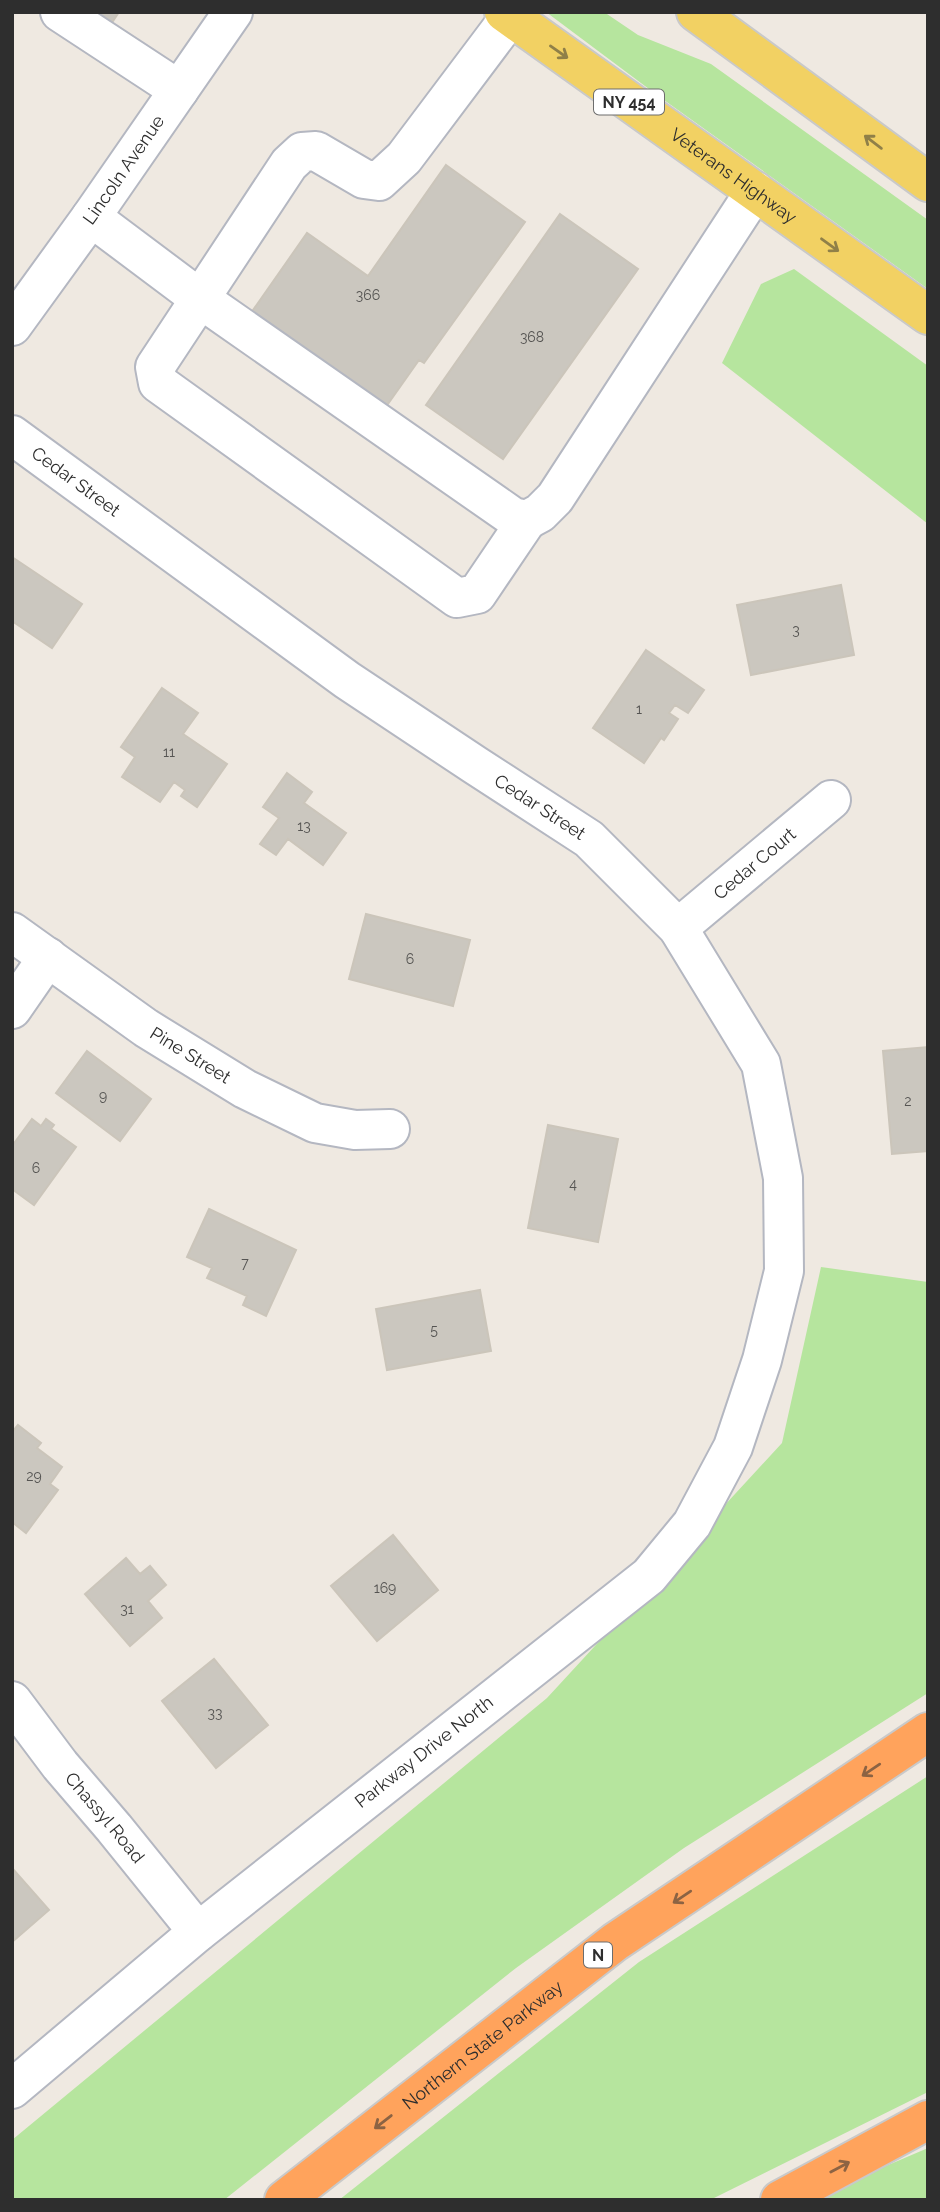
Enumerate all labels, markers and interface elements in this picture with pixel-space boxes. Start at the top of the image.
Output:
one-way arrow [549,45,568,59]
road number: NY 454 [594,90,664,114]
street label: Lincoln Avenue [78,111,169,228]
street label: Veterans Highway [667,123,801,228]
one-way arrow [864,135,883,149]
one-way arrow [820,238,839,252]
house number: 366 [356,287,380,303]
house number: 368 [520,329,544,345]
street label: Cedar Street [28,442,124,521]
house number: 3 [792,622,800,638]
house number: 1 [636,701,642,717]
house number: 11 [163,744,175,760]
street label: Cedar Street [491,769,590,844]
house number: 13 [297,818,311,834]
street label: Cedar Court [709,823,800,904]
house number: 6 [406,951,414,967]
street label: Pine Street [147,1022,235,1088]
house number: 9 [99,1088,107,1104]
house number: 2 [904,1093,912,1109]
house number: 6 [32,1160,40,1176]
house number: 4 [569,1176,577,1192]
house number: 7 [241,1255,249,1271]
house number: 5 [430,1322,438,1338]
house number: 29 [26,1468,42,1484]
house number: 169 [374,1580,396,1596]
house number: 31 [120,1601,134,1617]
street label: Parkway Drive North [350,1691,497,1812]
house number: 33 [208,1705,222,1721]
one-way arrow [862,1763,881,1777]
street label: Chassyl Road [61,1768,149,1867]
one-way arrow [673,1890,692,1904]
road number: N [584,1942,612,1968]
street label: Northern State Parkway [398,1976,567,2114]
one-way arrow [375,2115,393,2130]
one-way arrow [829,2160,850,2174]

